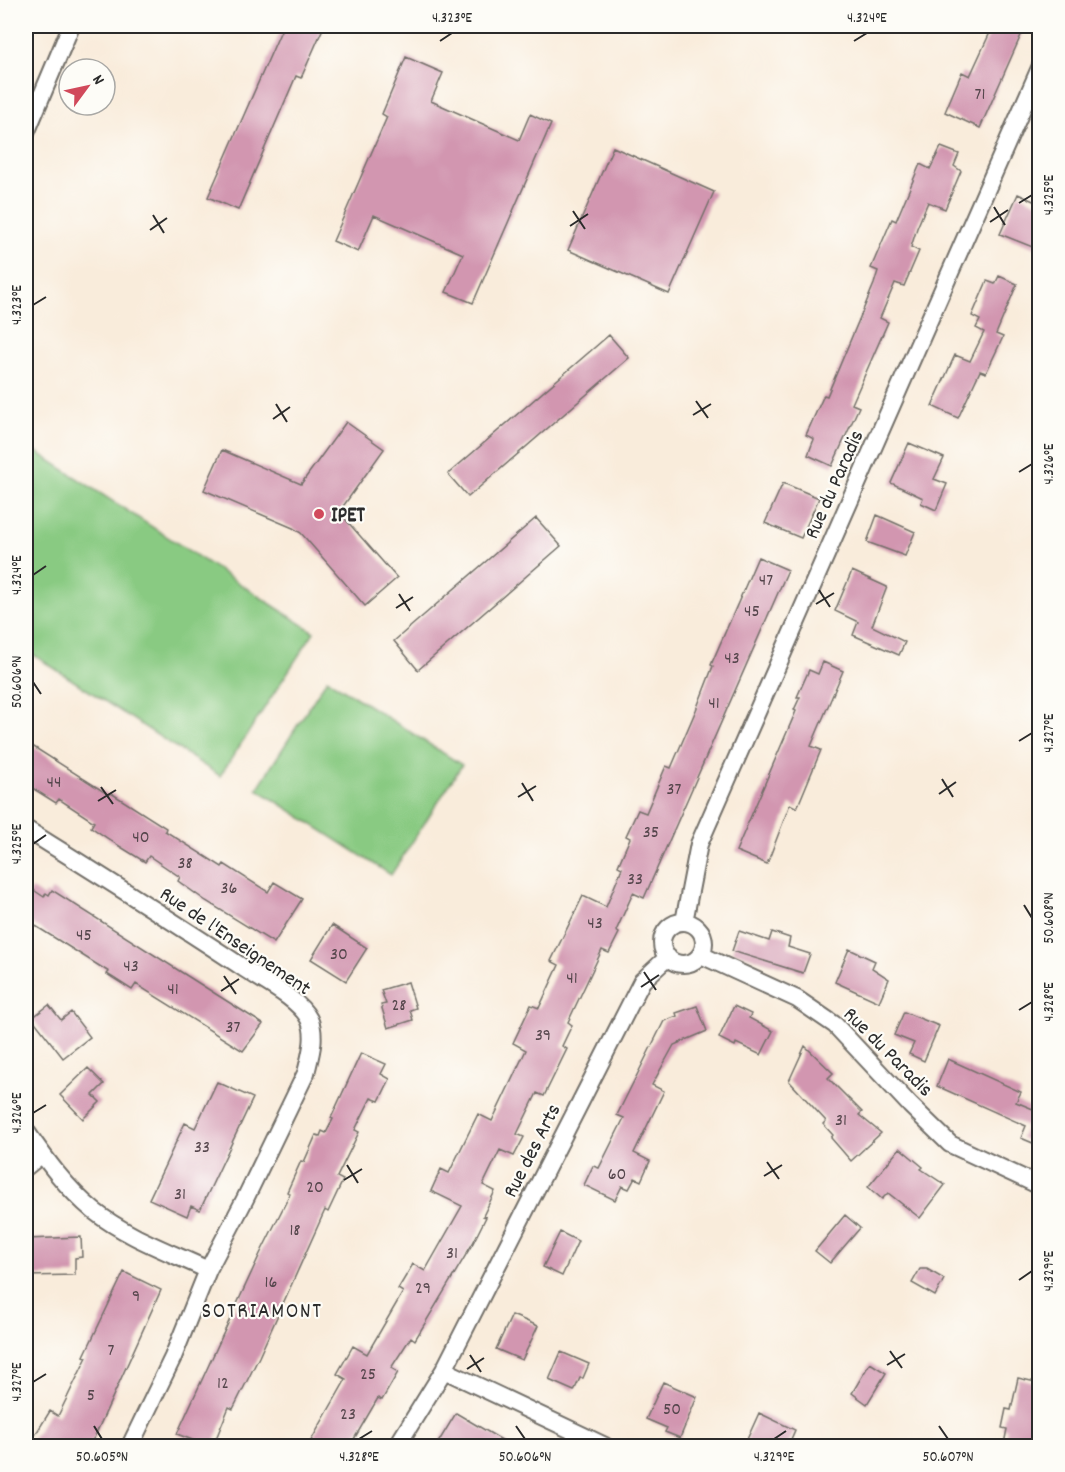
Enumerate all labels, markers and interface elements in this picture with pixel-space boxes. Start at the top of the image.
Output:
text: 4.323°E [432,8,472,30]
text: 4.324°E [847,8,887,30]
north arrow [57,57,117,117]
text: N [86,71,109,90]
house number: 71 [975,83,985,108]
text: 4.325°E [1039,175,1061,215]
text: 4.323°E [7,285,29,325]
street label: Rue du Paradis [798,426,873,545]
text: 4.326°E [1039,443,1061,484]
place label: IPET [331,502,366,532]
marker: IPET [312,507,326,521]
text: 4.324°E [7,555,29,595]
house number: 47 [759,569,773,594]
house number: 45 [744,600,760,625]
house number: 43 [724,647,740,672]
text: 50.606°N [7,656,29,708]
house number: 41 [708,692,720,717]
text: 4.327°E [1039,713,1061,753]
house number: 44 [47,771,61,796]
house number: 37 [667,778,682,803]
house number: 35 [643,821,659,846]
text: 4.325°E [7,824,29,864]
house number: 40 [132,826,150,851]
house number: 38 [177,852,193,877]
house number: 33 [627,868,643,893]
house number: 36 [221,877,237,902]
street label: Rue de l'Enseignement [153,881,316,1004]
text: 50.608°N [1039,892,1061,944]
house number: 43 [587,912,603,937]
house number: 45 [76,924,92,949]
house number: 30 [330,943,348,968]
house number: 43 [123,955,139,980]
house number: 41 [566,967,578,992]
house number: 41 [167,978,179,1003]
text: 4.328°E [1039,982,1061,1022]
house number: 28 [391,994,407,1019]
street label: Rue du Paradis [835,1001,939,1105]
house number: 37 [226,1016,241,1041]
house number: 39 [535,1024,551,1049]
text: 4.326°E [7,1092,29,1133]
street label: Rue des Arts [497,1099,570,1204]
house number: 31 [835,1109,847,1134]
house number: 33 [194,1136,210,1161]
house number: 60 [608,1163,626,1188]
house number: 20 [306,1176,324,1201]
house number: 31 [174,1183,186,1208]
house number: 18 [289,1219,301,1244]
house number: 31 [446,1242,458,1267]
text: 4.329°E [1039,1251,1061,1291]
house number: 16 [265,1271,277,1296]
house number: 29 [415,1277,431,1302]
house number: 9 [132,1285,140,1310]
district label: SOTRIAMONT [202,1297,322,1328]
house number: 7 [108,1339,115,1364]
text: 4.327°E [7,1362,29,1402]
house number: 25 [360,1363,376,1388]
house number: 12 [217,1372,229,1397]
house number: 5 [87,1384,95,1409]
house number: 50 [663,1398,681,1423]
house number: 23 [340,1403,356,1428]
text: 50.605°N [76,1447,128,1469]
text: 4.328°E [339,1447,379,1469]
text: 50.606°N [499,1447,551,1469]
text: 4.329°E [754,1447,794,1469]
text: 50.607°N [922,1447,974,1469]

